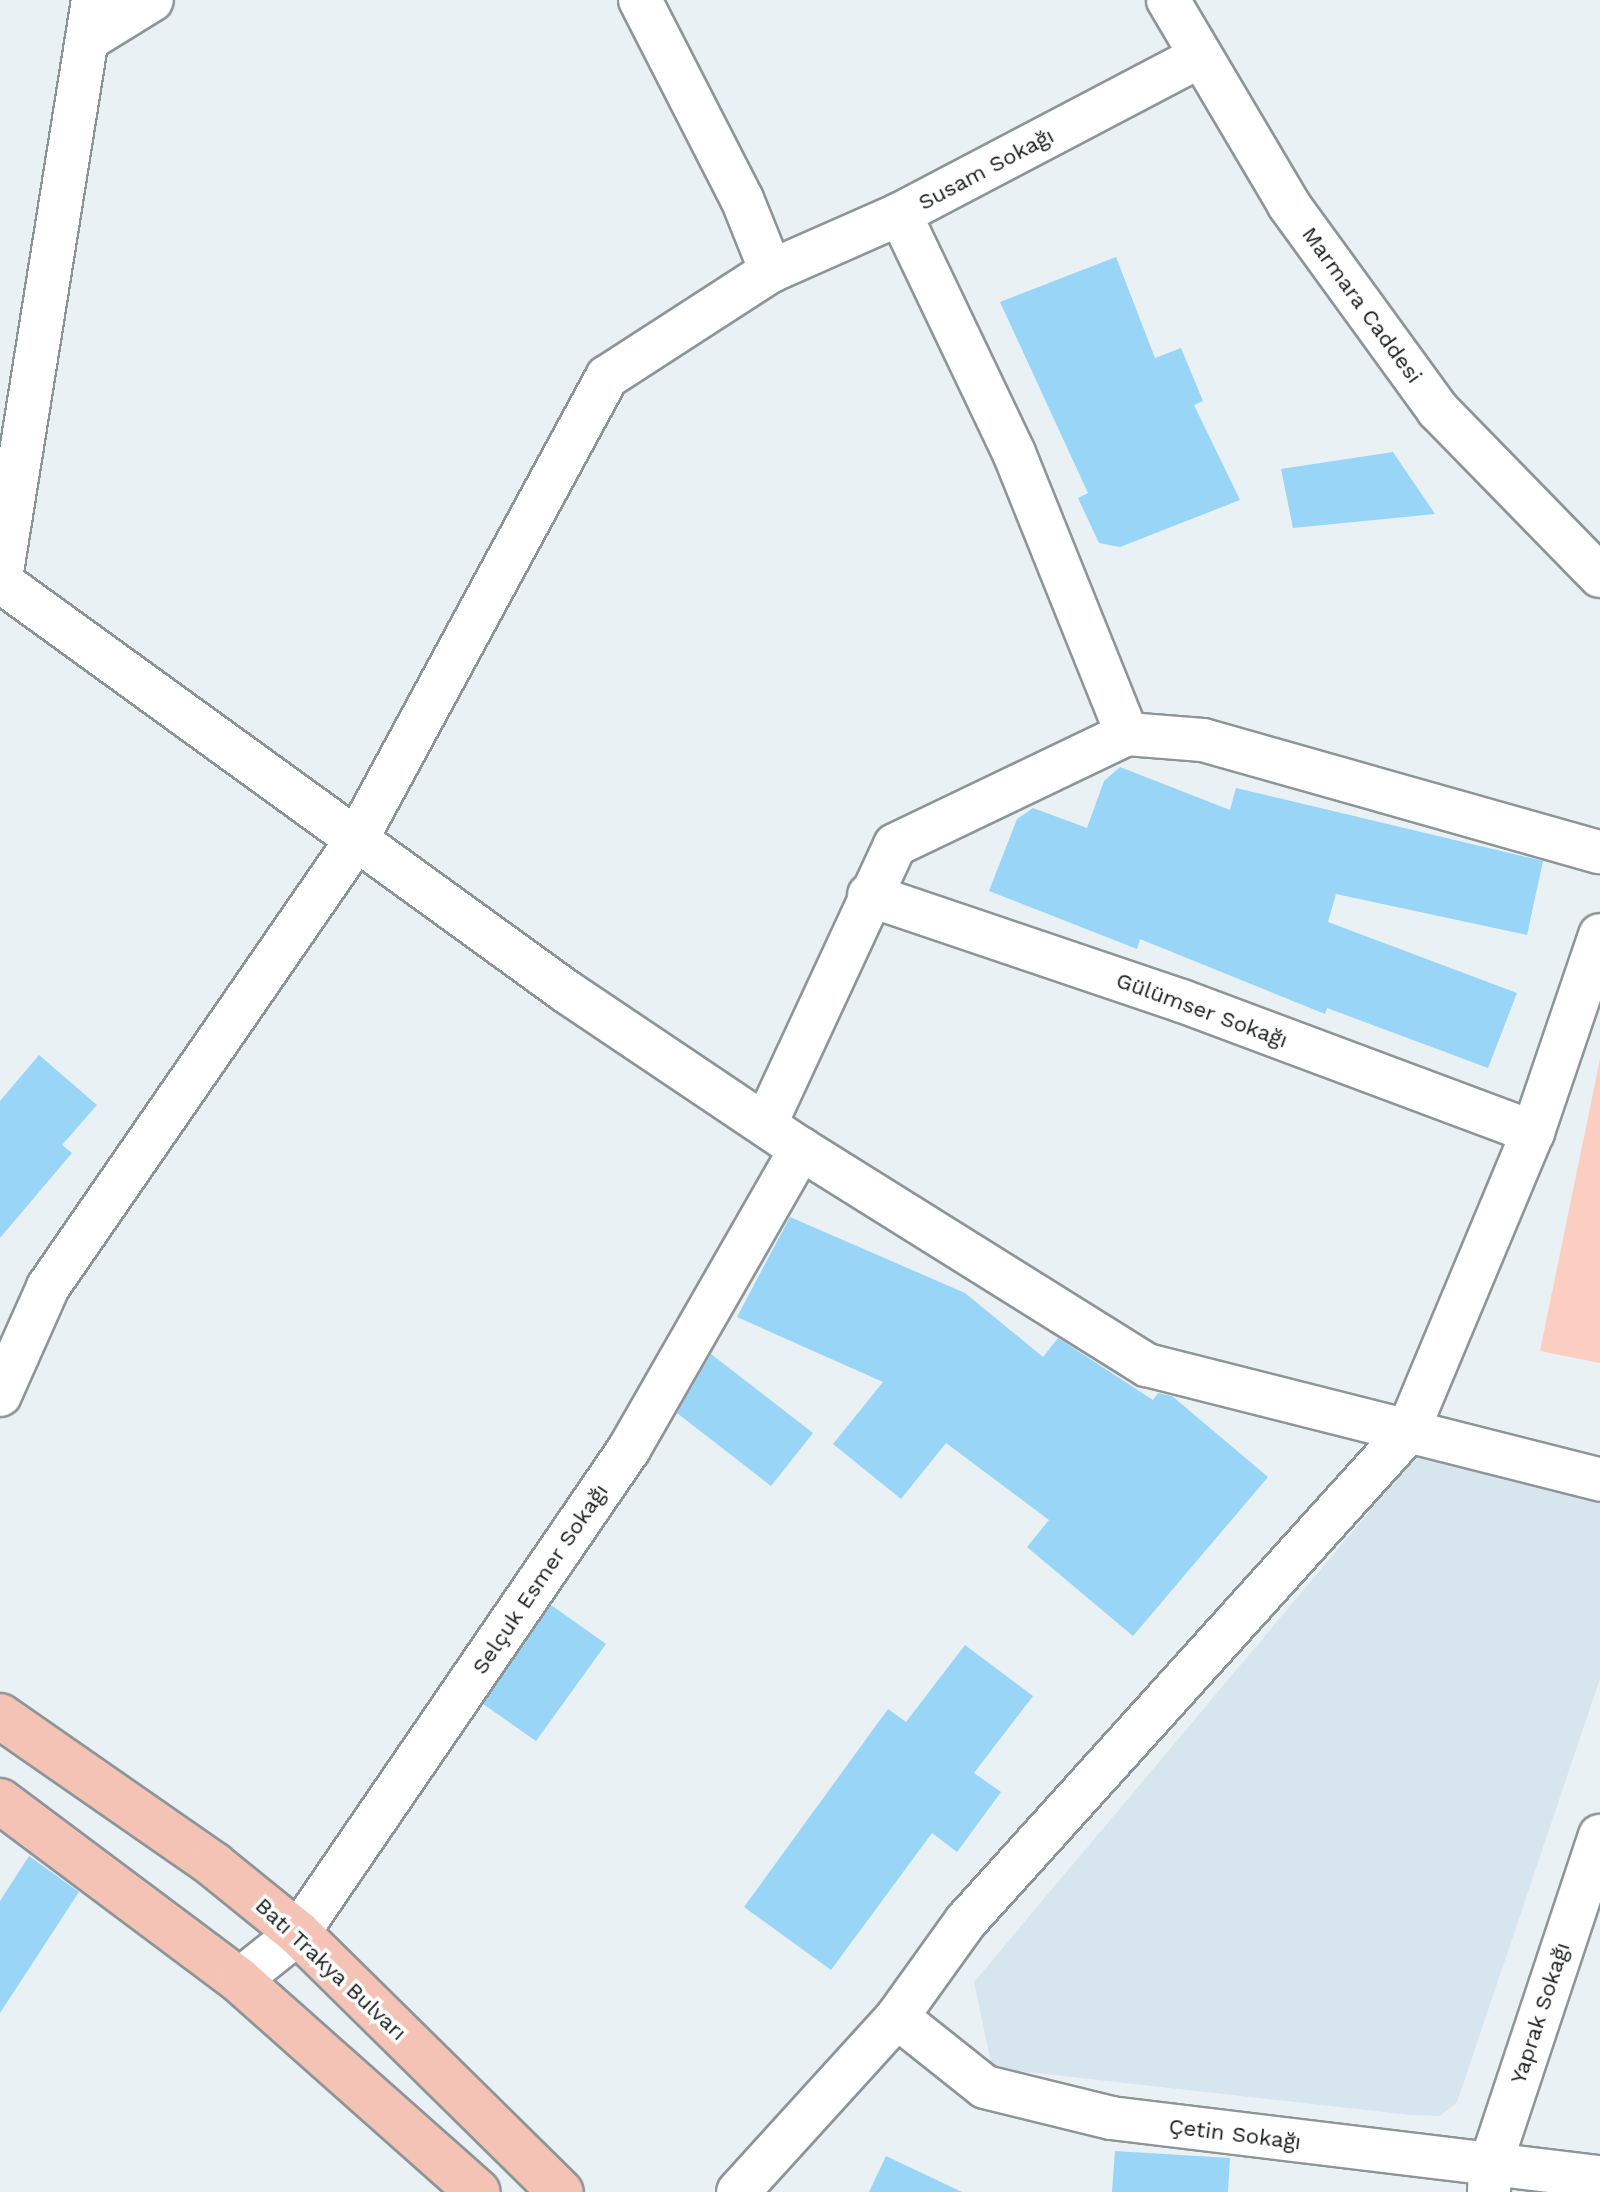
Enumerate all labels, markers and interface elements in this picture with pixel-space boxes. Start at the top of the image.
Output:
street label: Susam Sokağı [914,122,1058,216]
street label: Marmara Caddesi [1296,221,1428,389]
street label: Gülümser Sokağı [1112,967,1292,1053]
street label: Selçuk Esmer Sokağı [466,1478,614,1680]
street label: Batı Trakya Bulvarı [250,1892,412,2046]
street label: Yaprak Sokağı [1505,1939,1575,2087]
street label: Çetin Sokağı [1167,2113,1303,2155]

